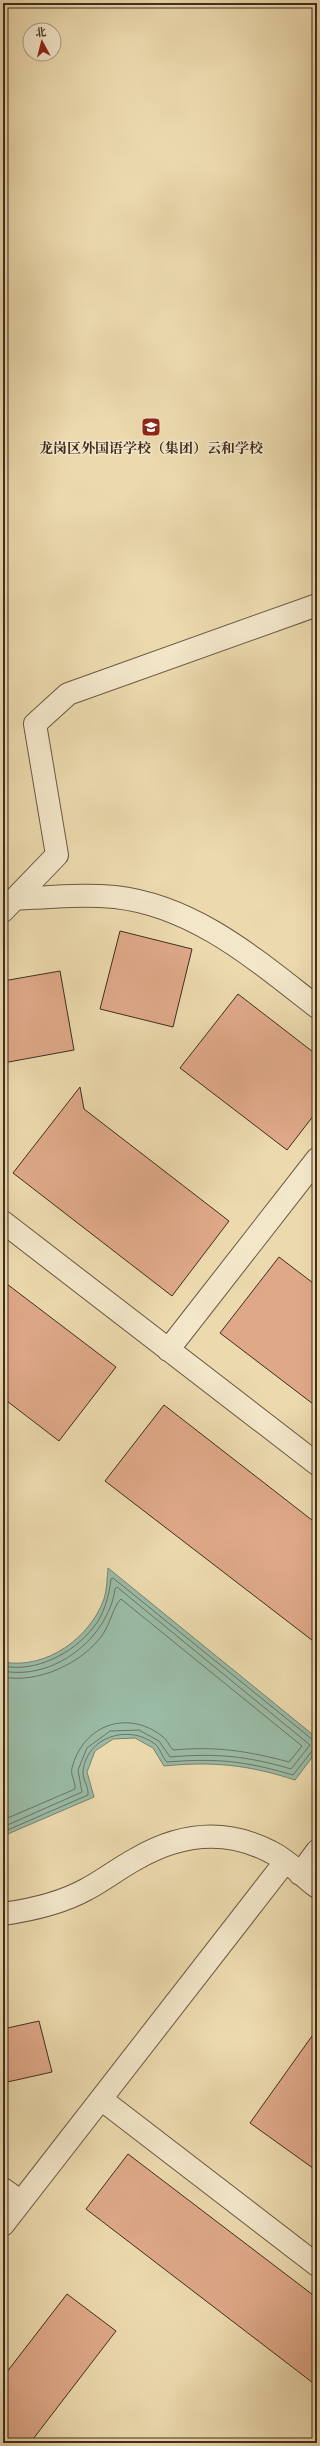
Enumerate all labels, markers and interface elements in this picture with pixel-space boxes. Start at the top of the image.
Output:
north arrow [22,22,62,62]
text: 北 [35,25,47,40]
school or university icon: 龙岗区外国语学校（集团）云和学校 [140,416,162,438]
place label: 龙岗区外国语学校（集团）云和学校 [39,440,263,457]

